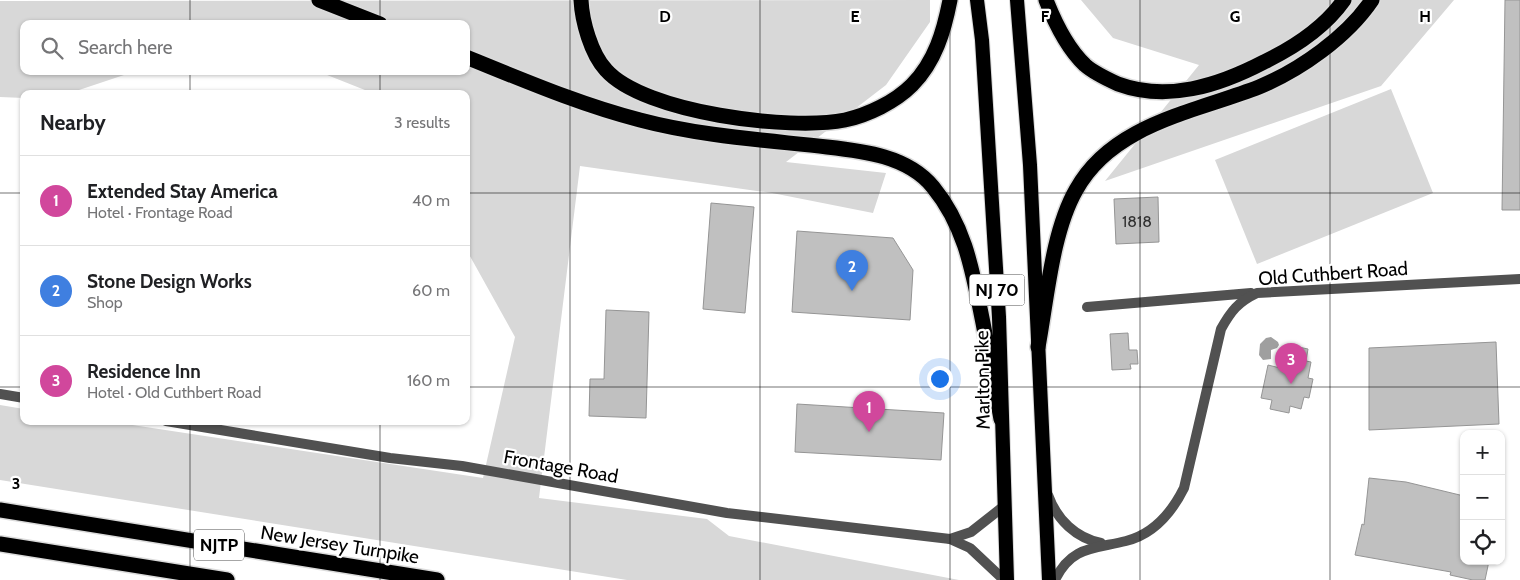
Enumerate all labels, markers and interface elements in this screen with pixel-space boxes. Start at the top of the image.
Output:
text: D [659,7,671,26]
text: E [850,7,860,26]
text: F [1041,7,1050,26]
text: G [1230,7,1240,26]
text: H [1419,7,1431,26]
search box [20,20,470,75]
icon: search [38,34,66,62]
text: Search here [78,36,172,59]
text: Nearby [40,110,106,135]
text: 3 results [394,113,450,132]
text: Extended Stay America [87,180,278,203]
text: 1 [53,191,59,210]
text: 40 m [412,191,450,210]
text: Hotel · Frontage Road [87,203,233,222]
house number: 1818 [1122,212,1152,231]
pin: 2 [836,250,868,291]
street label: Old Cuthbert Road [1257,257,1409,290]
text: Stone Design Works [87,270,252,293]
road number: NJ 70 [970,274,1024,306]
text: 2 [52,281,60,300]
text: 60 m [412,281,450,300]
text: Shop [87,293,123,312]
street label: Marlton Pike [970,330,995,430]
pin: 3 [1275,343,1307,384]
text: Residence Inn [87,360,201,383]
your location [927,366,953,392]
text: 3 [52,371,60,390]
text: 160 m [407,371,450,390]
text: Hotel · Old Cuthbert Road [87,383,261,402]
pin: 1 [853,391,885,432]
map controls [1460,430,1505,565]
button: + [1460,430,1505,475]
street label: Frontage Road [502,445,620,488]
text: 3 [12,474,20,493]
button: − [1460,475,1505,520]
button: locate [1460,520,1505,565]
street label: New Jersey Turnpike [259,521,421,568]
road number: NJTP [194,530,244,560]

